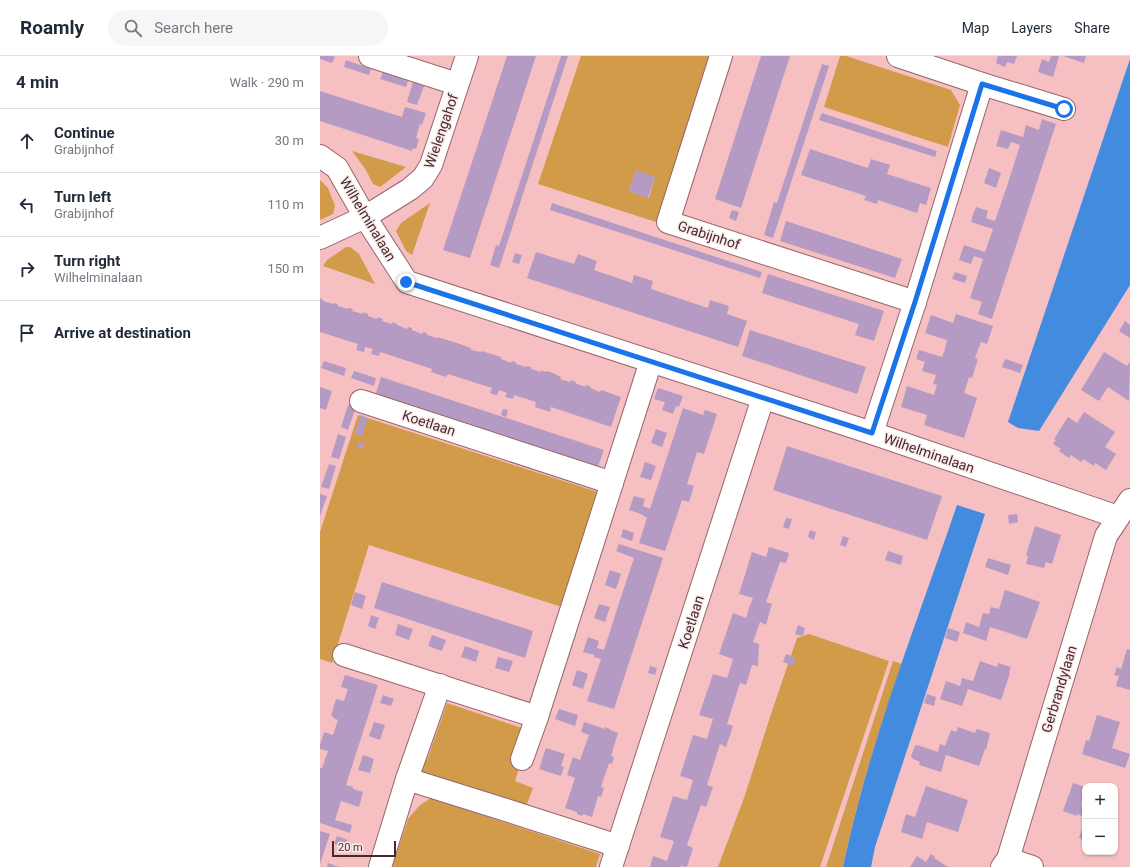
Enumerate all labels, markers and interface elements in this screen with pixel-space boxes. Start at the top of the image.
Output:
search box [108,10,388,46]
text: Roamly [20,16,84,39]
icon: search [122,17,144,39]
text: Search here [154,19,233,37]
text: Map [962,20,989,36]
text: Layers [1011,20,1052,36]
text: Share [1074,20,1110,36]
text: 4 min [16,72,59,92]
text: Walk · 290 m [229,75,304,90]
street label: Wielengahof [421,91,461,170]
route start [1055,100,1073,118]
text: Continue [54,124,115,142]
icon: ahead [16,130,38,152]
text: 30 m [275,133,304,148]
text: Grabijnhof [54,142,114,157]
street label: Wilhelminalaan [337,174,399,264]
text: Turn left [54,188,111,206]
icon: left [16,194,38,216]
text: 110 m [267,197,304,212]
text: Grabijnhof [54,206,114,221]
street label: Grabijnhof [676,217,742,253]
text: Turn right [54,252,120,270]
icon: right [16,258,38,280]
text: 150 m [267,261,304,276]
text: Wilhelminalaan [54,270,142,285]
route end [397,273,415,291]
icon: arrive [16,322,38,344]
text: Arrive at destination [54,324,191,342]
street label: Koetlaan [400,407,458,439]
street label: Wilhelminalaan [881,430,977,476]
street label: Koetlaan [675,593,707,651]
street label: Gerbrandylaan [1038,643,1080,735]
map controls [1082,783,1118,855]
button: + [1082,783,1118,819]
button: − [1082,819,1118,855]
scale bar [332,839,396,858]
text: 20 m [338,841,363,854]

